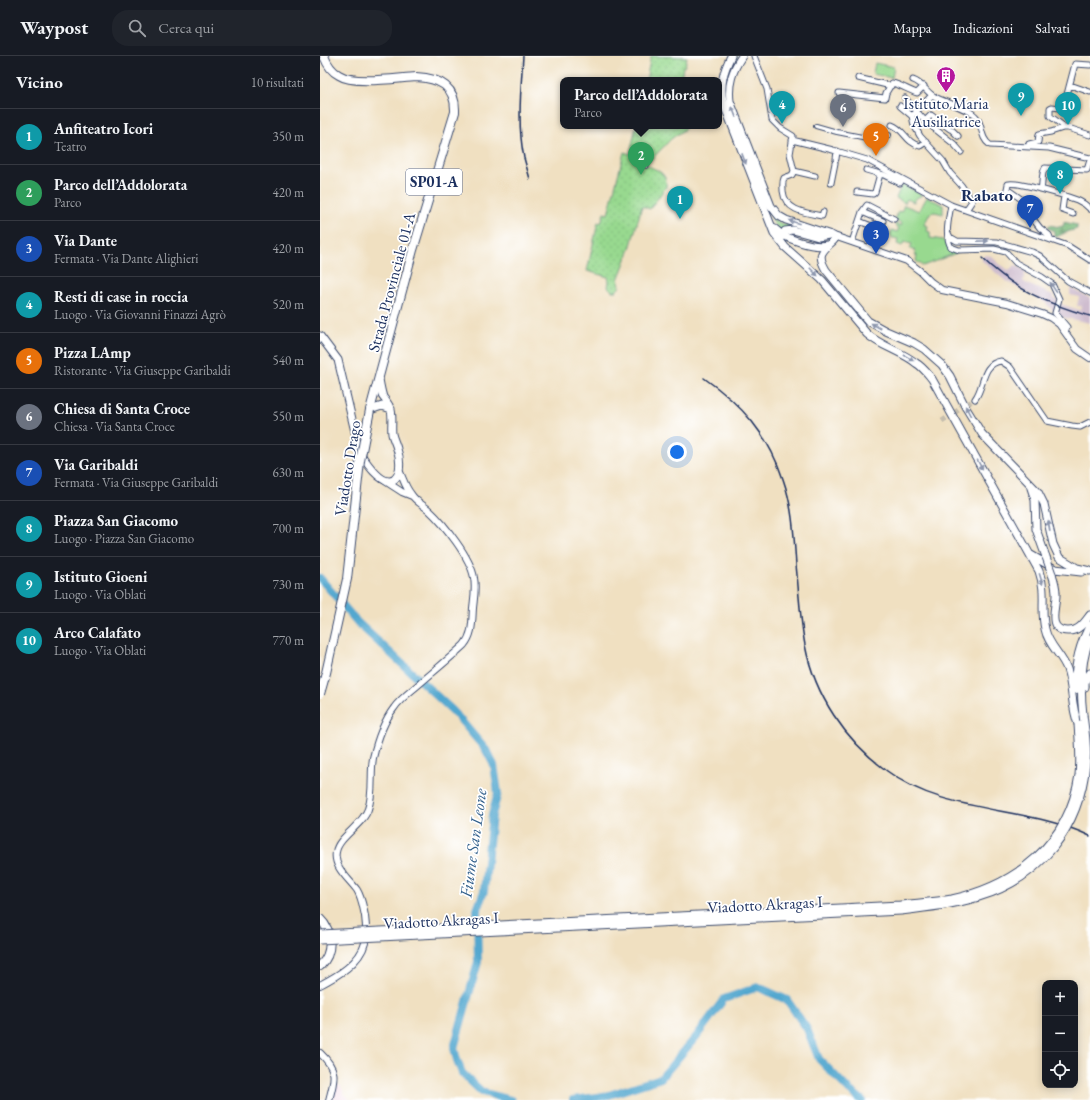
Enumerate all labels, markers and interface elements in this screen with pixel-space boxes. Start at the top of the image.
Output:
search box [112,10,392,46]
text: Waypost [20,15,88,40]
icon: search [126,17,148,39]
text: Cerca qui [158,18,214,37]
text: Mappa [894,19,931,37]
text: Indicazioni [953,19,1013,37]
text: Salvati [1035,19,1070,37]
building icon: Istituto Maria Ausiliatrice [935,65,957,93]
text: Vicino [16,71,63,93]
text: 10 risultati [251,74,304,91]
popup [560,77,722,129]
pin: 9 [1008,83,1034,116]
text: Parco dell’Addolorata [574,85,708,104]
pin: 4 [769,91,795,124]
pin: 10 [1055,92,1081,125]
place label: Istituto Maria Ausiliatrice [903,93,989,132]
pin: 6 [830,94,856,127]
text: Parco [574,104,602,121]
one-way arrow [731,106,737,118]
text: Anfiteatro Icori [54,119,153,138]
pin: 5 [863,123,889,156]
text: 1 [26,128,32,145]
text: 350 m [273,128,304,145]
text: Teatro [54,138,86,155]
pin: 2 [628,142,654,175]
one-way arrow [742,153,748,165]
pin: 8 [1047,161,1073,194]
road number: SP01-A [406,169,462,195]
text: Parco dell’Addolorata [54,175,187,194]
text: 2 [26,184,32,201]
text: 420 m [273,184,304,201]
district label: Rabato [961,184,1013,206]
pin: 1 [667,186,693,219]
text: Parco [54,194,82,211]
pin: 7 [1017,195,1043,228]
street label: Strada Provinciale 01-A [363,209,421,354]
one-way arrow [788,219,800,225]
pin: 3 [863,221,889,254]
text: Via Dante [54,231,117,250]
one-way arrow [977,238,990,244]
text: 3 [26,240,32,257]
text: 420 m [273,240,304,257]
text: Fermata · Via Dante Alighieri [54,250,199,267]
one-way arrow [809,268,819,277]
one-way arrow [1049,282,1057,292]
text: Resti di case in roccia [54,287,188,306]
text: 4 [26,296,32,313]
text: 520 m [273,296,304,313]
text: Luogo · Via Giovanni Finazzi Agrò [54,306,226,323]
one-way arrow [870,323,882,330]
text: Pizza LAmp [54,343,131,362]
text: 5 [26,352,32,369]
text: 540 m [273,352,304,369]
one-way arrow [903,355,915,362]
text: Ristorante · Via Giuseppe Garibaldi [54,362,231,379]
text: Chiesa di Santa Croce [54,399,190,418]
one-way arrow [964,405,971,417]
text: 6 [26,408,32,425]
text: 550 m [273,408,304,425]
text: Chiesa · Via Santa Croce [54,418,175,435]
street label: Viadotto Drago [330,419,365,517]
your location [667,442,687,462]
text: Via Garibaldi [54,455,138,474]
one-way arrow [977,459,984,471]
text: 7 [26,464,32,481]
text: 630 m [273,464,304,481]
text: Fermata · Via Giuseppe Garibaldi [54,474,218,491]
text: Piazza San Giacomo [54,511,178,530]
text: 8 [26,520,32,537]
text: 700 m [273,520,304,537]
one-way arrow [1046,520,1052,532]
text: Luogo · Piazza San Giacomo [54,530,194,547]
text: Istituto Gioeni [54,567,147,586]
one-way arrow [1039,574,1045,586]
text: 9 [26,576,32,593]
text: 730 m [273,576,304,593]
text: Luogo · Via Oblati [54,586,146,603]
text: Arco Calafato [54,623,141,642]
text: 10 [22,632,36,649]
text: 770 m [273,632,304,649]
text: Luogo · Via Oblati [54,642,146,659]
water label: Fiume San Leone [454,787,492,900]
street label: Viadotto Akragas I [707,891,824,918]
street label: Viadotto Akragas I [383,907,500,934]
map controls [1042,980,1078,1088]
button: + [1042,980,1078,1016]
button: − [1042,1016,1078,1052]
button: locate [1042,1052,1078,1088]

